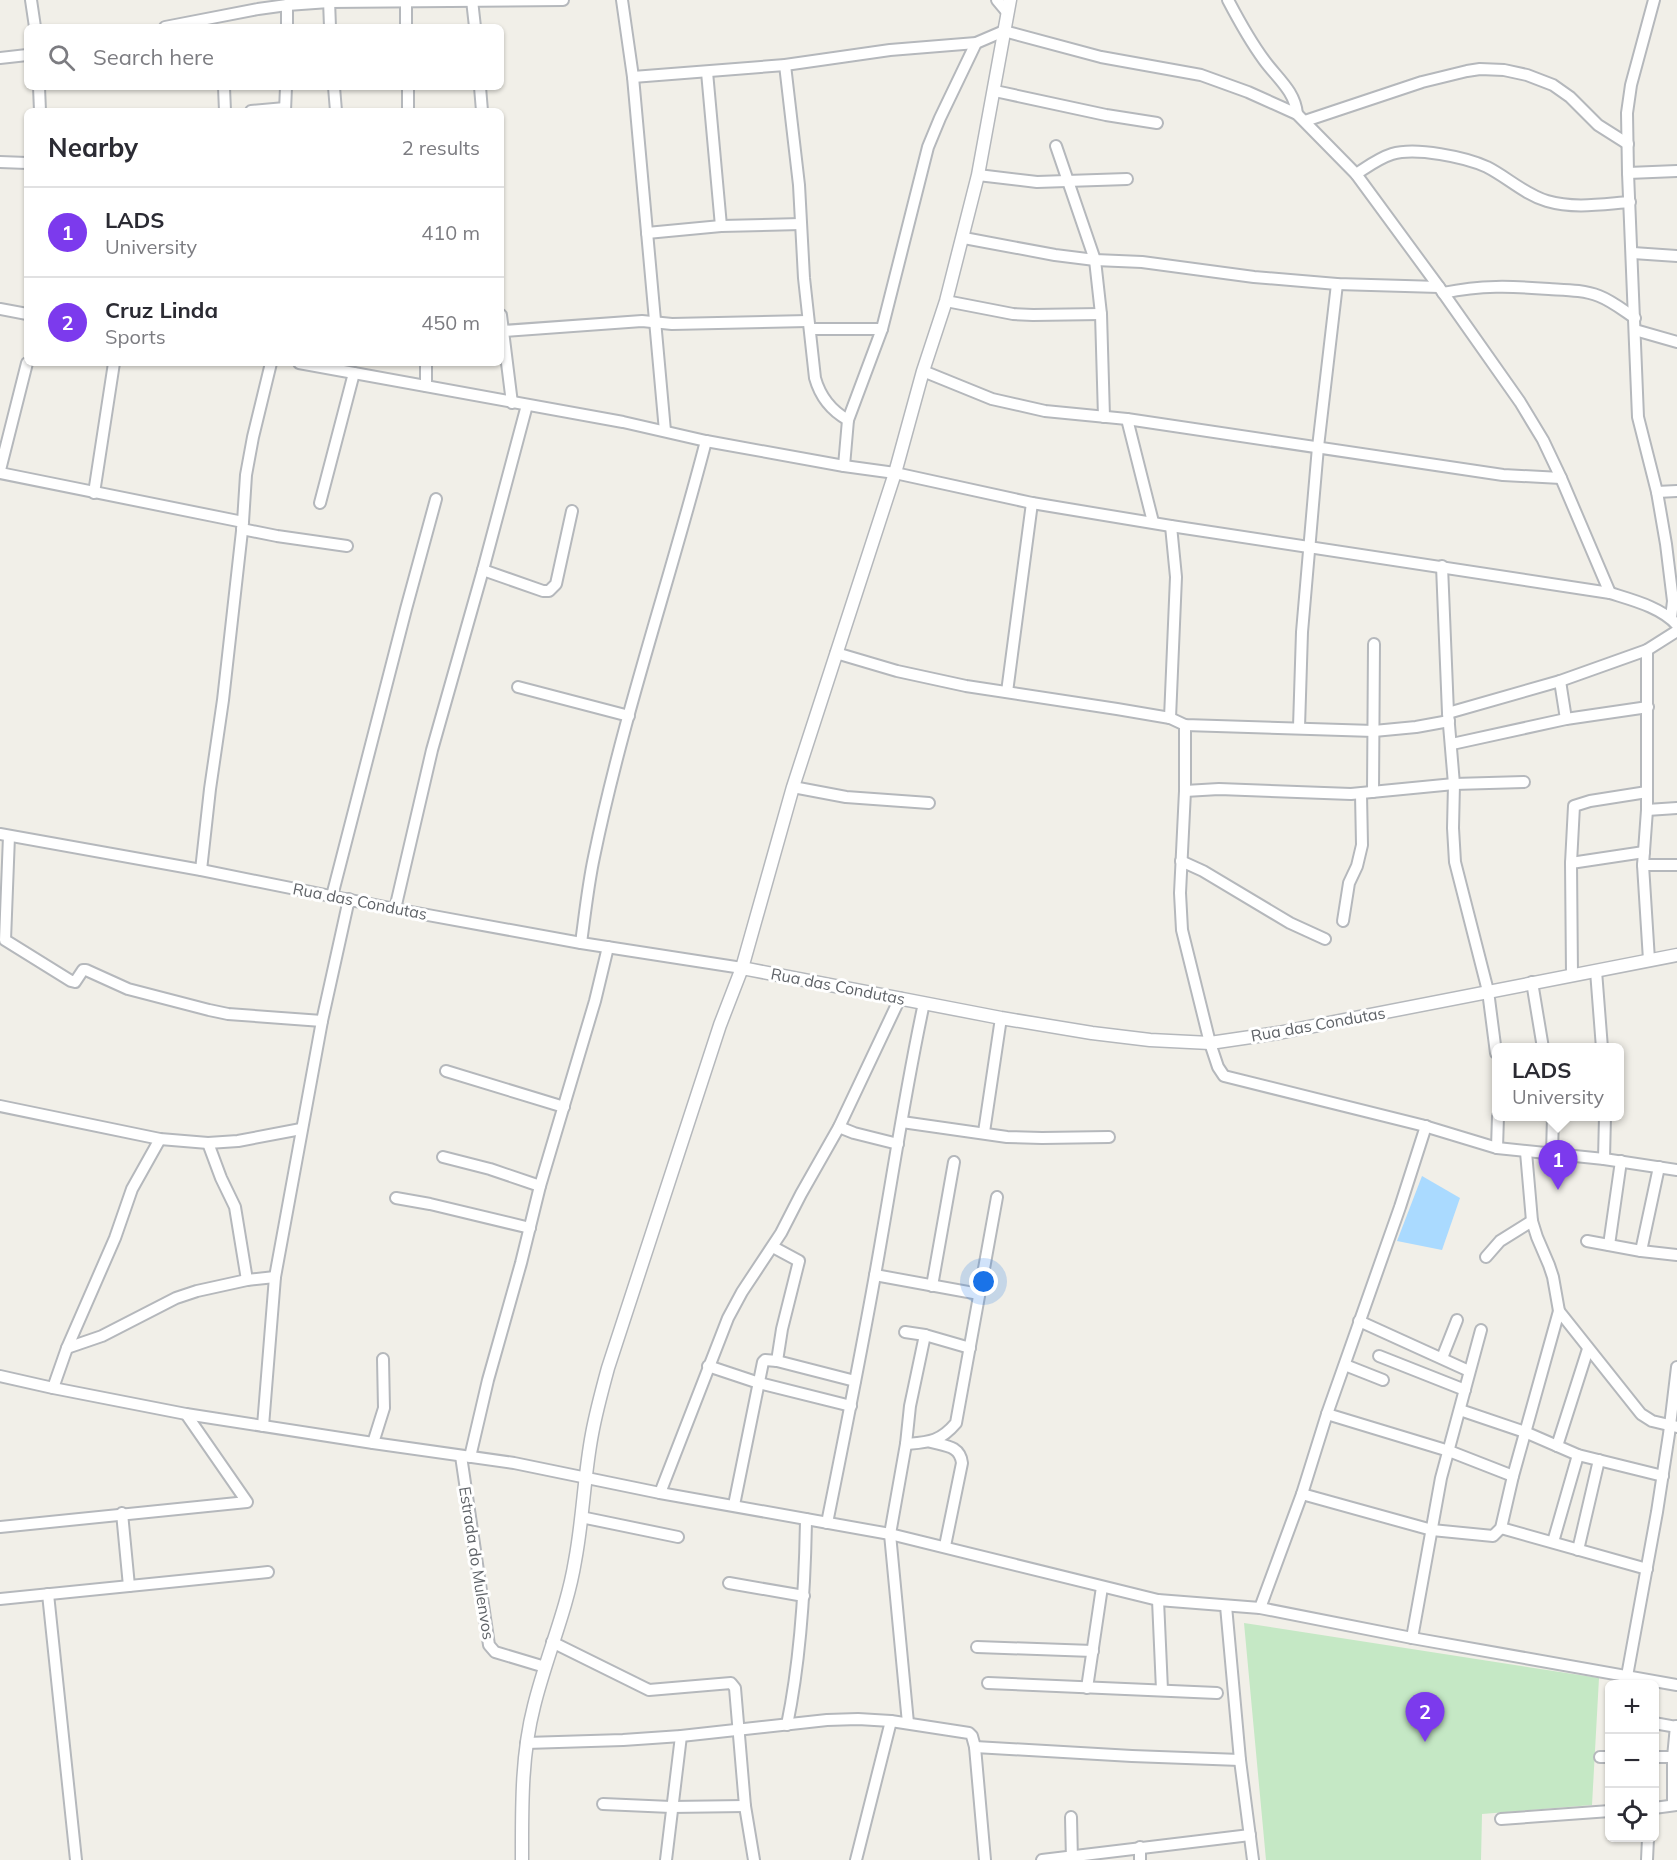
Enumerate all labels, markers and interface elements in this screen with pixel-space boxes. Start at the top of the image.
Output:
search box [24,24,504,90]
icon: search [45,41,78,74]
text: Search here [93,43,214,71]
text: Nearby [48,131,138,164]
text: 2 results [402,135,480,160]
text: LADS [105,206,164,234]
text: 1 [62,220,74,245]
text: 410 m [421,220,480,245]
text: University [105,234,197,259]
text: Cruz Linda [105,296,218,324]
text: 2 [62,310,74,335]
text: 450 m [421,310,480,335]
text: Sports [105,324,166,349]
street label: Rua das Condutas [291,878,429,924]
street label: Rua das Condutas [769,963,907,1009]
street label: Rua das Condutas [1249,1002,1387,1046]
popup [1492,1043,1624,1121]
text: LADS [1512,1056,1571,1084]
text: University [1512,1084,1604,1109]
pin: 1 [1538,1140,1578,1190]
your location [969,1267,998,1296]
street label: Estrada do Mulenvos [455,1485,499,1641]
map controls [1605,1680,1659,1842]
button: + [1605,1680,1659,1734]
pin: 2 [1406,1692,1444,1742]
button: − [1605,1734,1659,1788]
button: locate [1605,1788,1659,1842]

